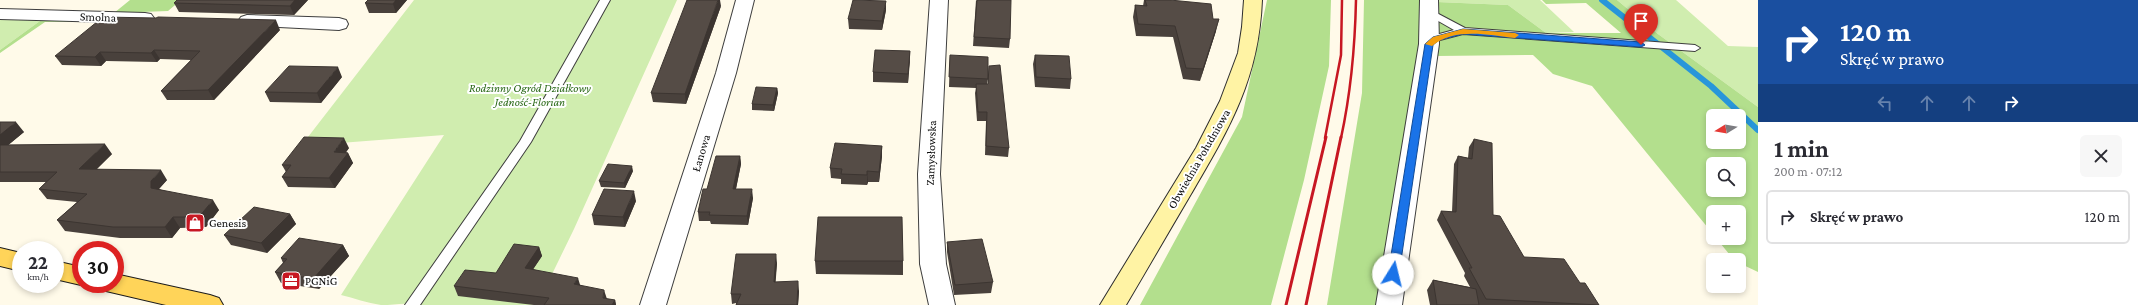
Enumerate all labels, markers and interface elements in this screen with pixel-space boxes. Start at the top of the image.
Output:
pin [1624,4,1658,45]
street label: Smolna [80,9,117,25]
icon: arrive [1630,10,1652,32]
icon: right [1774,16,1826,68]
text: 120 m [1840,16,1911,47]
text: Skręć w prawo [1840,49,1944,69]
park label: Rodzinny Ogród Działkowy Jedność-Florian [469,81,591,109]
icon: left [1874,92,1896,114]
icon: ahead [1916,92,1938,114]
icon: ahead [1958,92,1980,114]
icon: right [2000,92,2022,114]
street label: Obwiednia Południowa [1165,106,1233,211]
north arrow [1706,109,1746,149]
map controls [1706,109,1746,293]
street label: Zamysłowska [923,120,939,186]
street label: Łanowa [689,132,713,173]
text: 1 min [1774,135,1829,162]
button: close [2080,135,2122,177]
button: search [1706,157,1746,197]
text: 200 m · 07:12 [1774,164,1842,179]
button: + [1706,205,1746,245]
icon: right [1776,206,1798,228]
text: Skręć w prawo [1810,209,1903,225]
text: 120 m [2085,209,2120,225]
shop icon: Genesis [184,212,206,234]
place label: Genesis [209,216,246,230]
speed limit sign: 30 [72,241,124,293]
text: 22 [28,251,48,273]
position arrow [1372,253,1414,295]
button: − [1706,253,1746,293]
office icon: PGNiG [280,270,302,292]
text: km/h [27,271,49,282]
place label: PGNiG [305,274,338,288]

